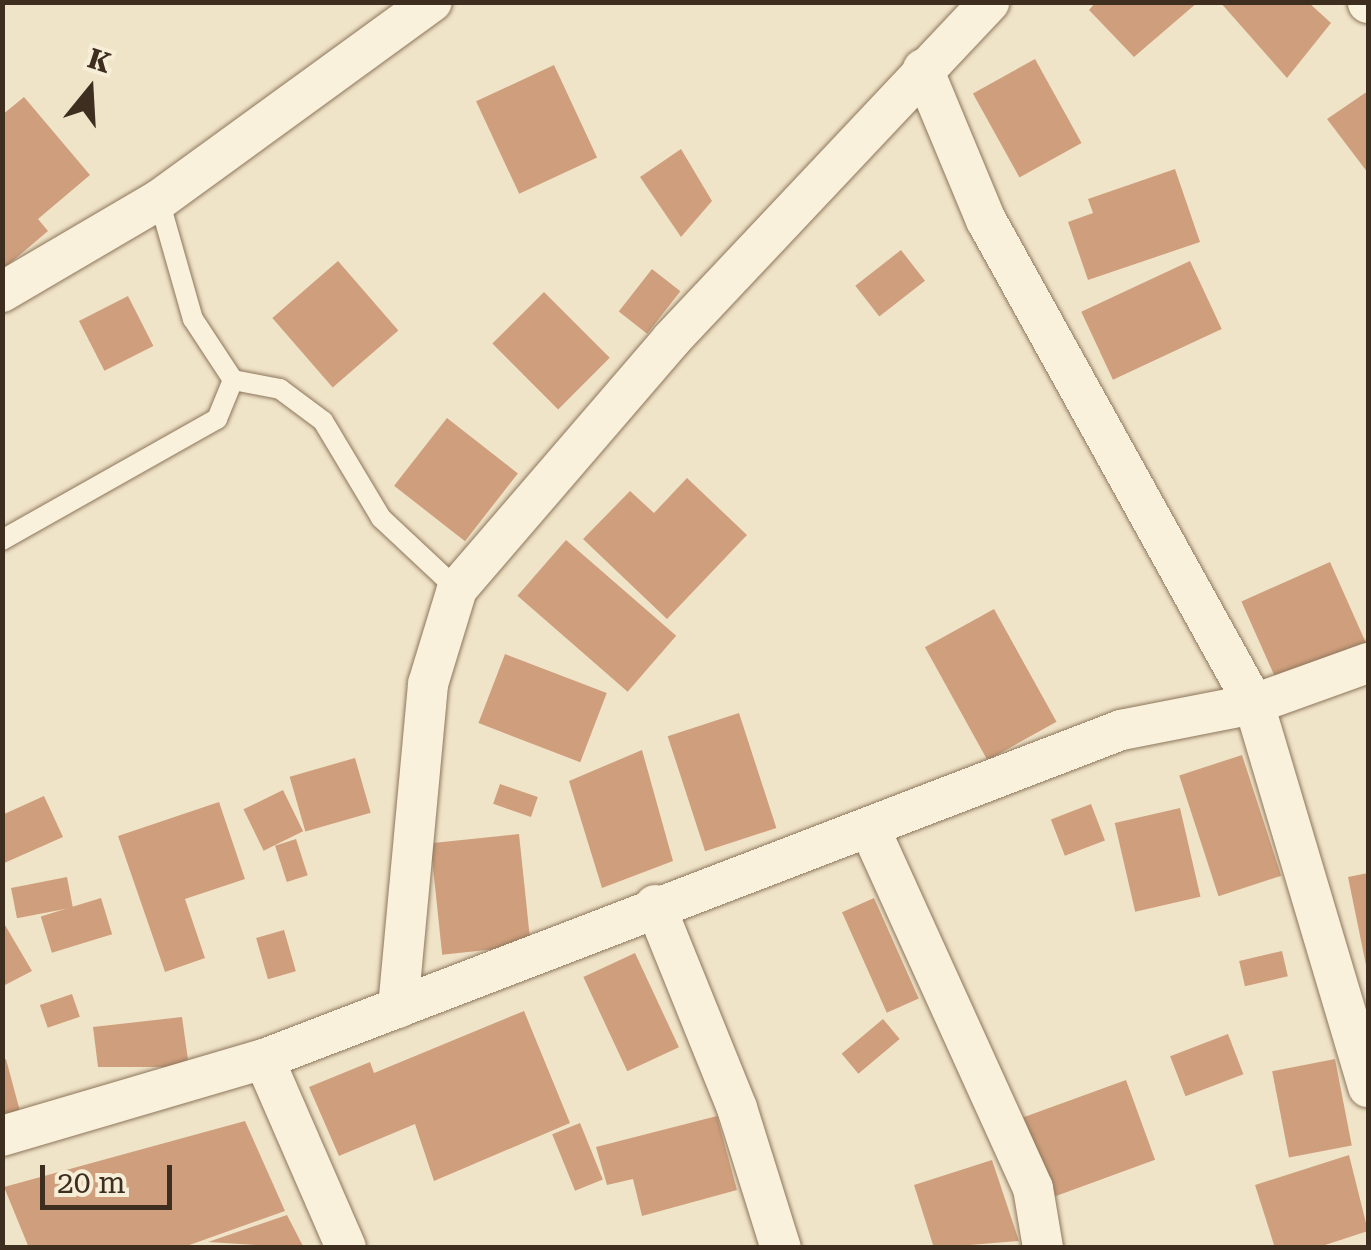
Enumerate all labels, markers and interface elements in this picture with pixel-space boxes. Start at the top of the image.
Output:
north arrow [40,40,140,140]
text: K [84,42,115,80]
scale bar [45,1145,178,1207]
text: 20 m [57,1165,126,1200]

